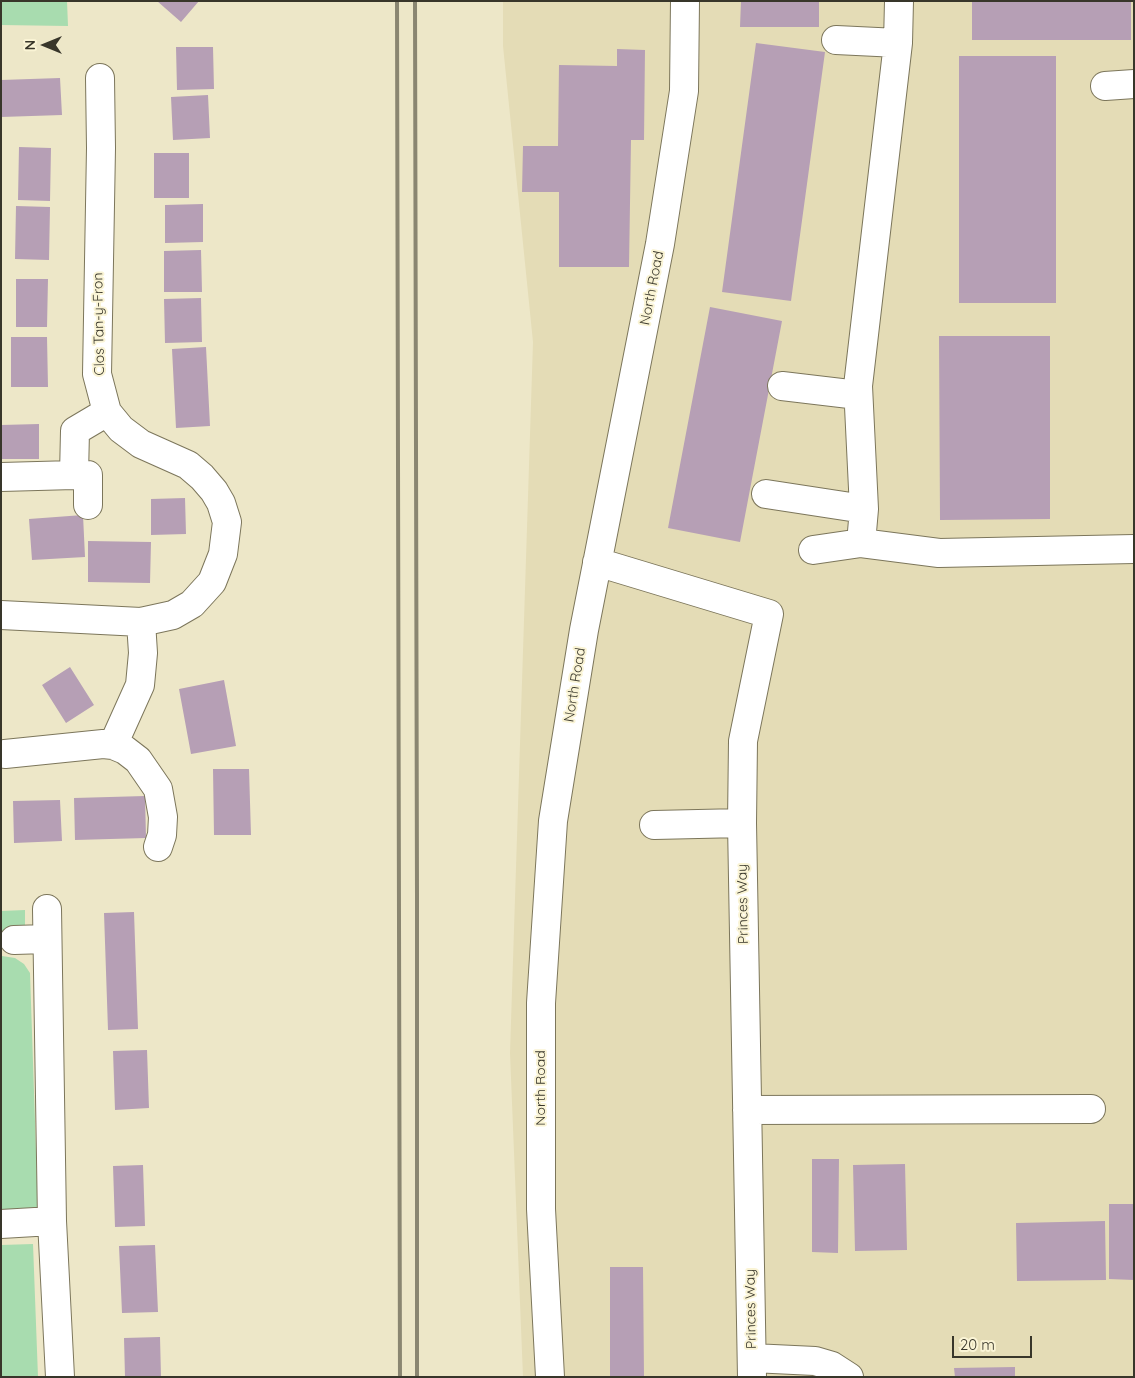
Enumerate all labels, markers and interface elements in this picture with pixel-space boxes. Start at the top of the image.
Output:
north arrow [20,20,70,70]
text: N [21,40,39,50]
street label: North Road [637,249,667,327]
street label: Clos Tan-y-Fron [90,272,108,376]
street label: North Road [561,647,589,723]
street label: Princes Way [734,864,752,944]
street label: North Road [533,1050,549,1126]
street label: Princes Way [742,1269,760,1349]
scale bar [955,1326,1035,1358]
text: 20 m [960,1335,995,1354]

